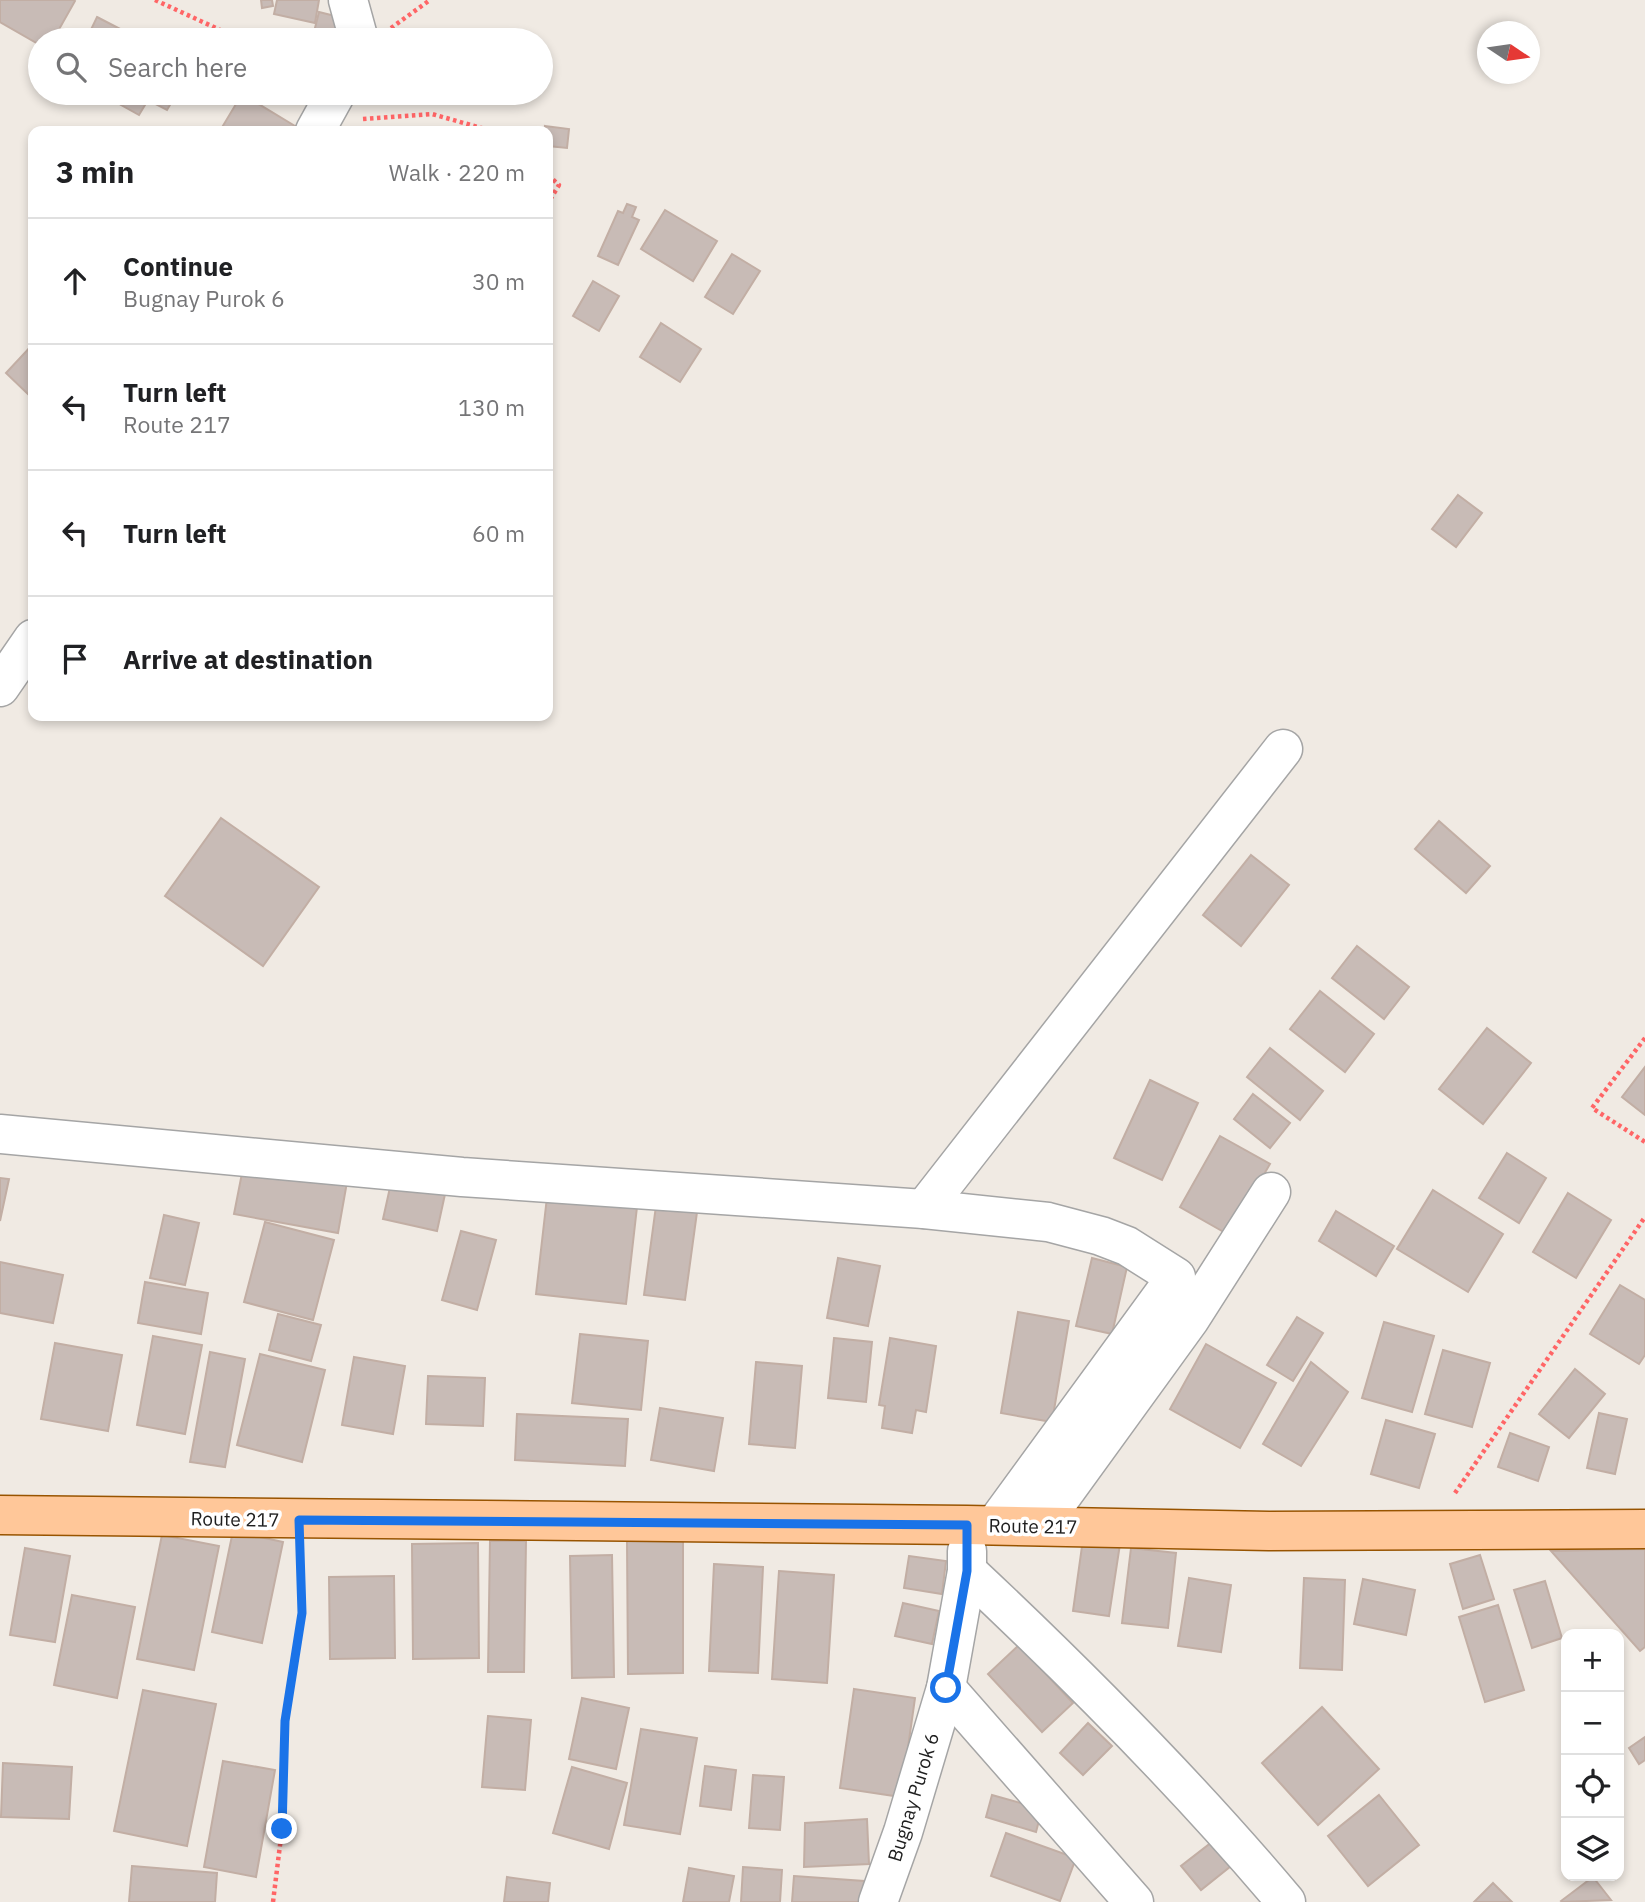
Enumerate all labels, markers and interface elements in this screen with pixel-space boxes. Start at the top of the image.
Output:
north arrow [1477,21,1540,84]
search box [28,28,553,105]
icon: search [52,48,90,86]
text: Search here [108,50,247,84]
text: 3 min [56,152,134,191]
text: Walk · 220 m [389,157,525,187]
text: Continue [123,249,233,283]
icon: ahead [56,262,94,300]
text: 30 m [472,266,525,296]
text: Bugnay Purok 6 [123,283,285,313]
text: Turn left [123,375,226,409]
icon: left [56,388,94,426]
text: 130 m [458,392,525,422]
text: Route 217 [123,409,231,439]
icon: left [56,514,94,552]
text: Turn left [123,516,226,550]
text: 60 m [472,518,525,548]
icon: arrive [56,640,94,678]
text: Arrive at destination [123,642,373,676]
street label: Route 217 [190,1506,280,1532]
street label: Route 217 [988,1513,1078,1539]
map controls [1561,1629,1624,1881]
button: + [1561,1629,1624,1692]
route start [930,1672,961,1703]
button: − [1561,1692,1624,1755]
street label: Bugnay Purok 6 [882,1730,944,1864]
button: locate [1561,1755,1624,1818]
route end [266,1813,297,1844]
button: layers [1561,1818,1624,1881]

